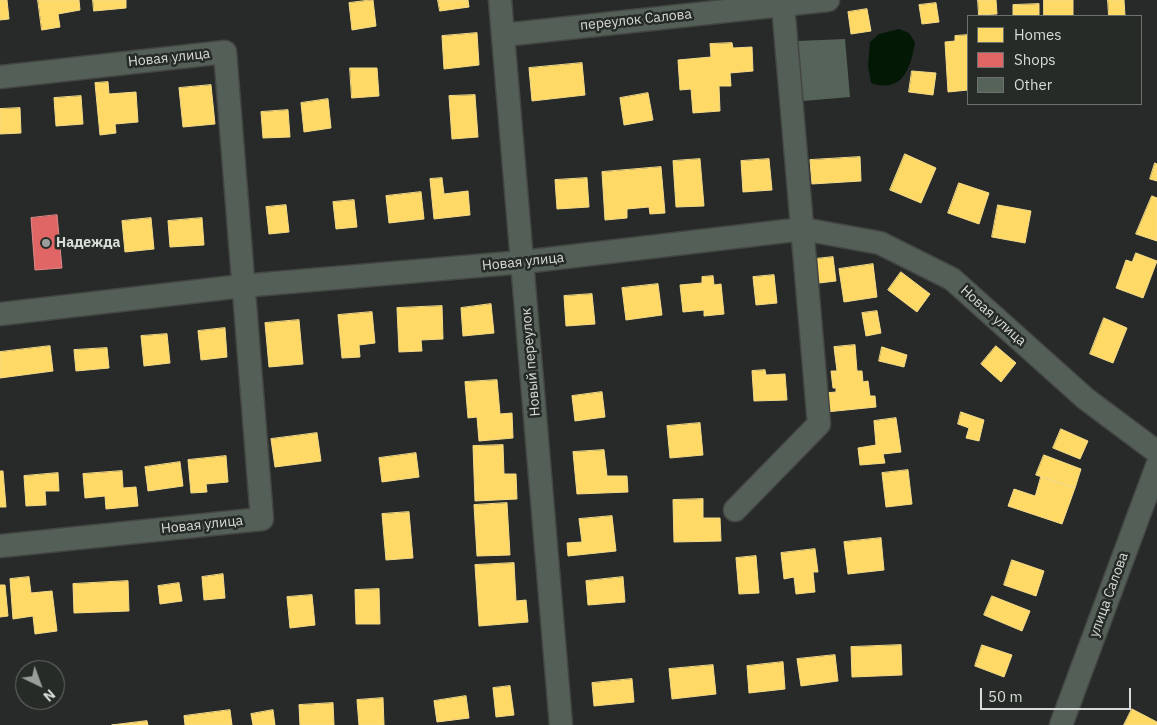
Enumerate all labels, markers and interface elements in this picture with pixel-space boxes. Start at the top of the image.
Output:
street label: переулок Салова [579,6,693,34]
legend [967,15,1142,105]
text: Homes [1014,25,1062,44]
street label: Новая улица [127,45,211,71]
text: Shops [1014,50,1056,69]
text: Other [1014,75,1052,94]
place label: Надежда [56,235,120,251]
marker: Надежда [40,237,52,249]
street label: Новая улица [481,249,565,275]
street label: Новая улица [957,282,1029,350]
street label: Новый переулок [518,307,544,417]
street label: Новая улица [160,512,244,538]
street label: улица Салова [1086,550,1132,640]
north arrow [15,660,65,710]
scale bar [982,678,1133,710]
text: N [40,685,59,705]
text: 50 m [988,687,1023,706]

